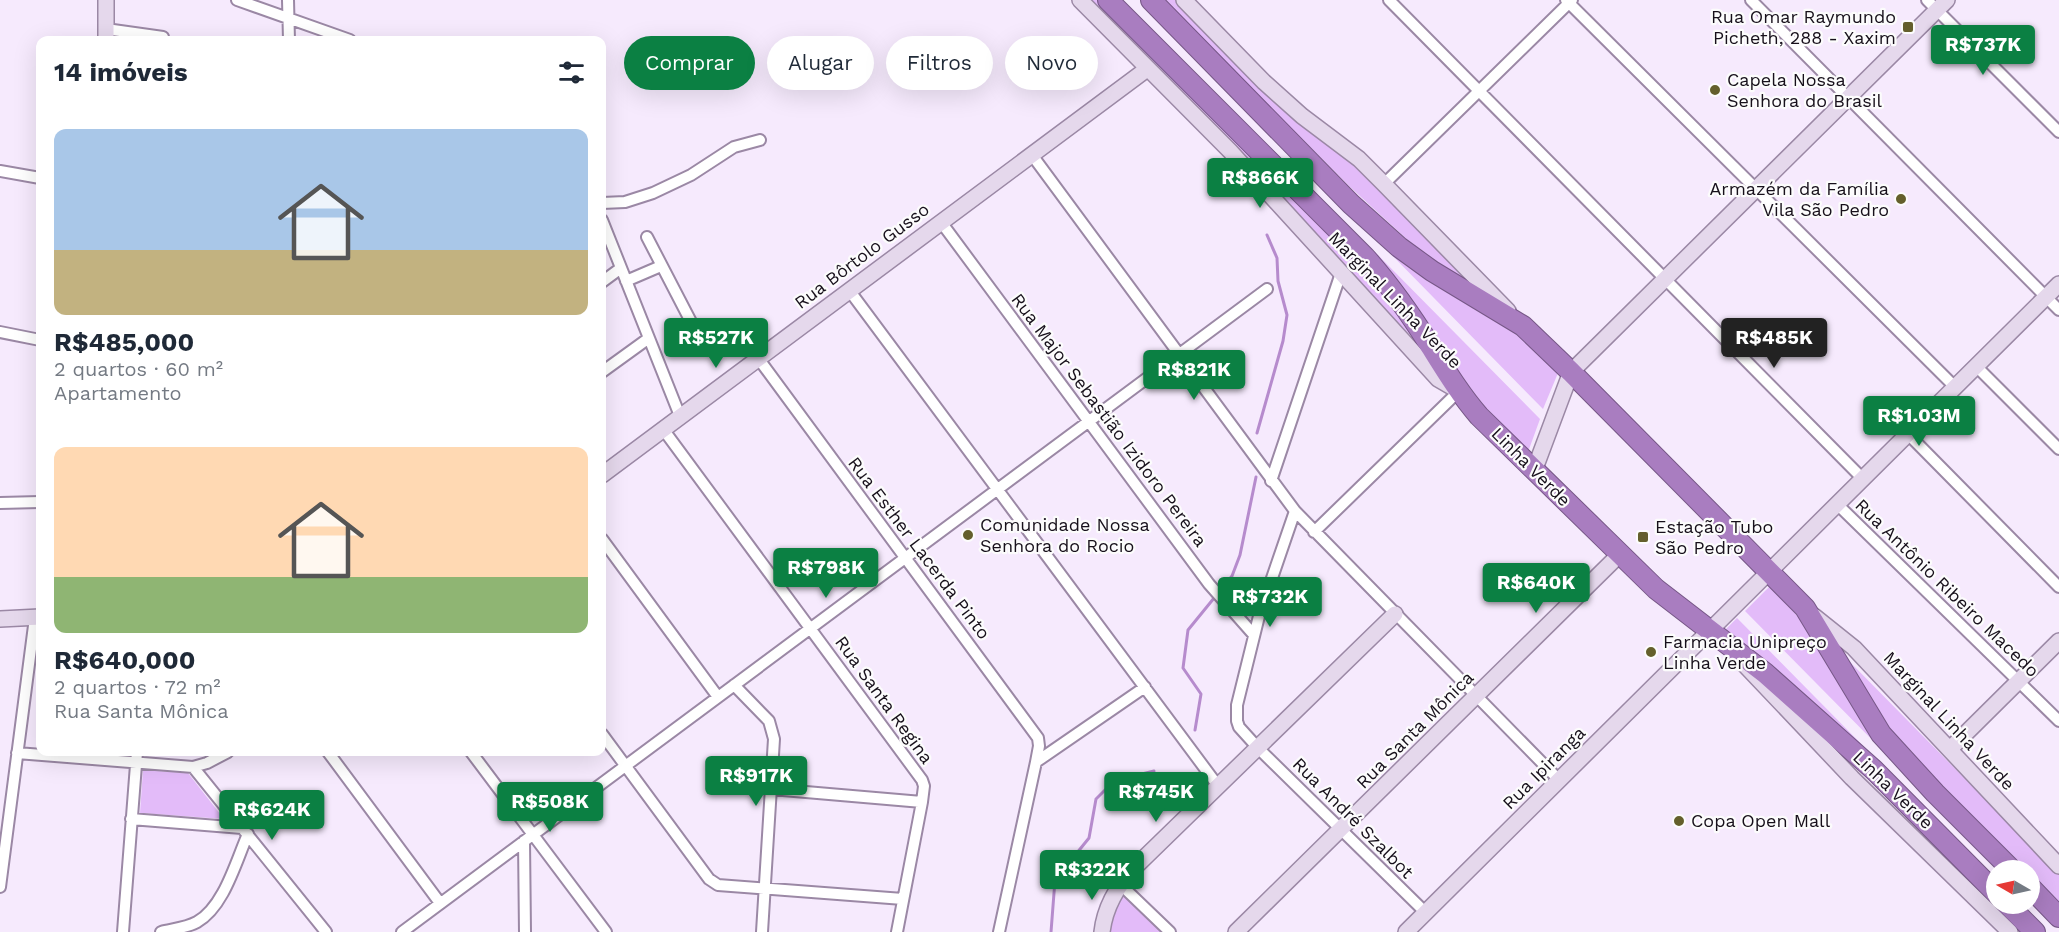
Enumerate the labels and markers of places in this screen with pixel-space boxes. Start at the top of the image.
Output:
place label: Rua Omar Raymundo Picheth, 288 - Xaxim [1711,6,1896,48]
marker: Rua Omar Raymundo Picheth, 288 - Xaxim [1901,20,1915,34]
pin: R$737K [1934,25,2032,76]
place label: Capela Nossa Senhora do Brasil [1727,69,1883,111]
marker: Capela Nossa Senhora do Brasil [1708,83,1722,97]
pin: R$866K [1211,158,1309,209]
place label: Armazém da Família Vila São Pedro [1709,178,1889,220]
marker: Armazém da Família Vila São Pedro [1894,192,1908,206]
pin: R$527K [667,318,765,369]
pin: R$485K [1725,318,1823,369]
pin: R$821K [1145,350,1243,401]
pin: R$1.03M [1864,396,1974,447]
place label: Comunidade Nossa Senhora do Rocio [980,514,1150,556]
place label: Estação Tubo São Pedro [1655,516,1773,558]
marker: Comunidade Nossa Senhora do Rocio [961,528,975,542]
marker: Estação Tubo São Pedro [1636,530,1650,544]
pin: R$798K [777,548,875,599]
pin: R$640K [1487,563,1585,614]
pin: R$732K [1221,577,1319,628]
place label: Farmacia Unipreço Linha Verde [1663,631,1827,673]
marker: Farmacia Unipreço Linha Verde [1644,645,1658,659]
pin: R$917K [707,756,805,807]
pin: R$745K [1107,772,1205,823]
pin: R$508K [501,782,599,833]
pin: R$624K [223,790,321,841]
place label: Copa Open Mall [1691,810,1831,831]
marker: Copa Open Mall [1672,814,1686,828]
pin: R$322K [1043,850,1141,901]

